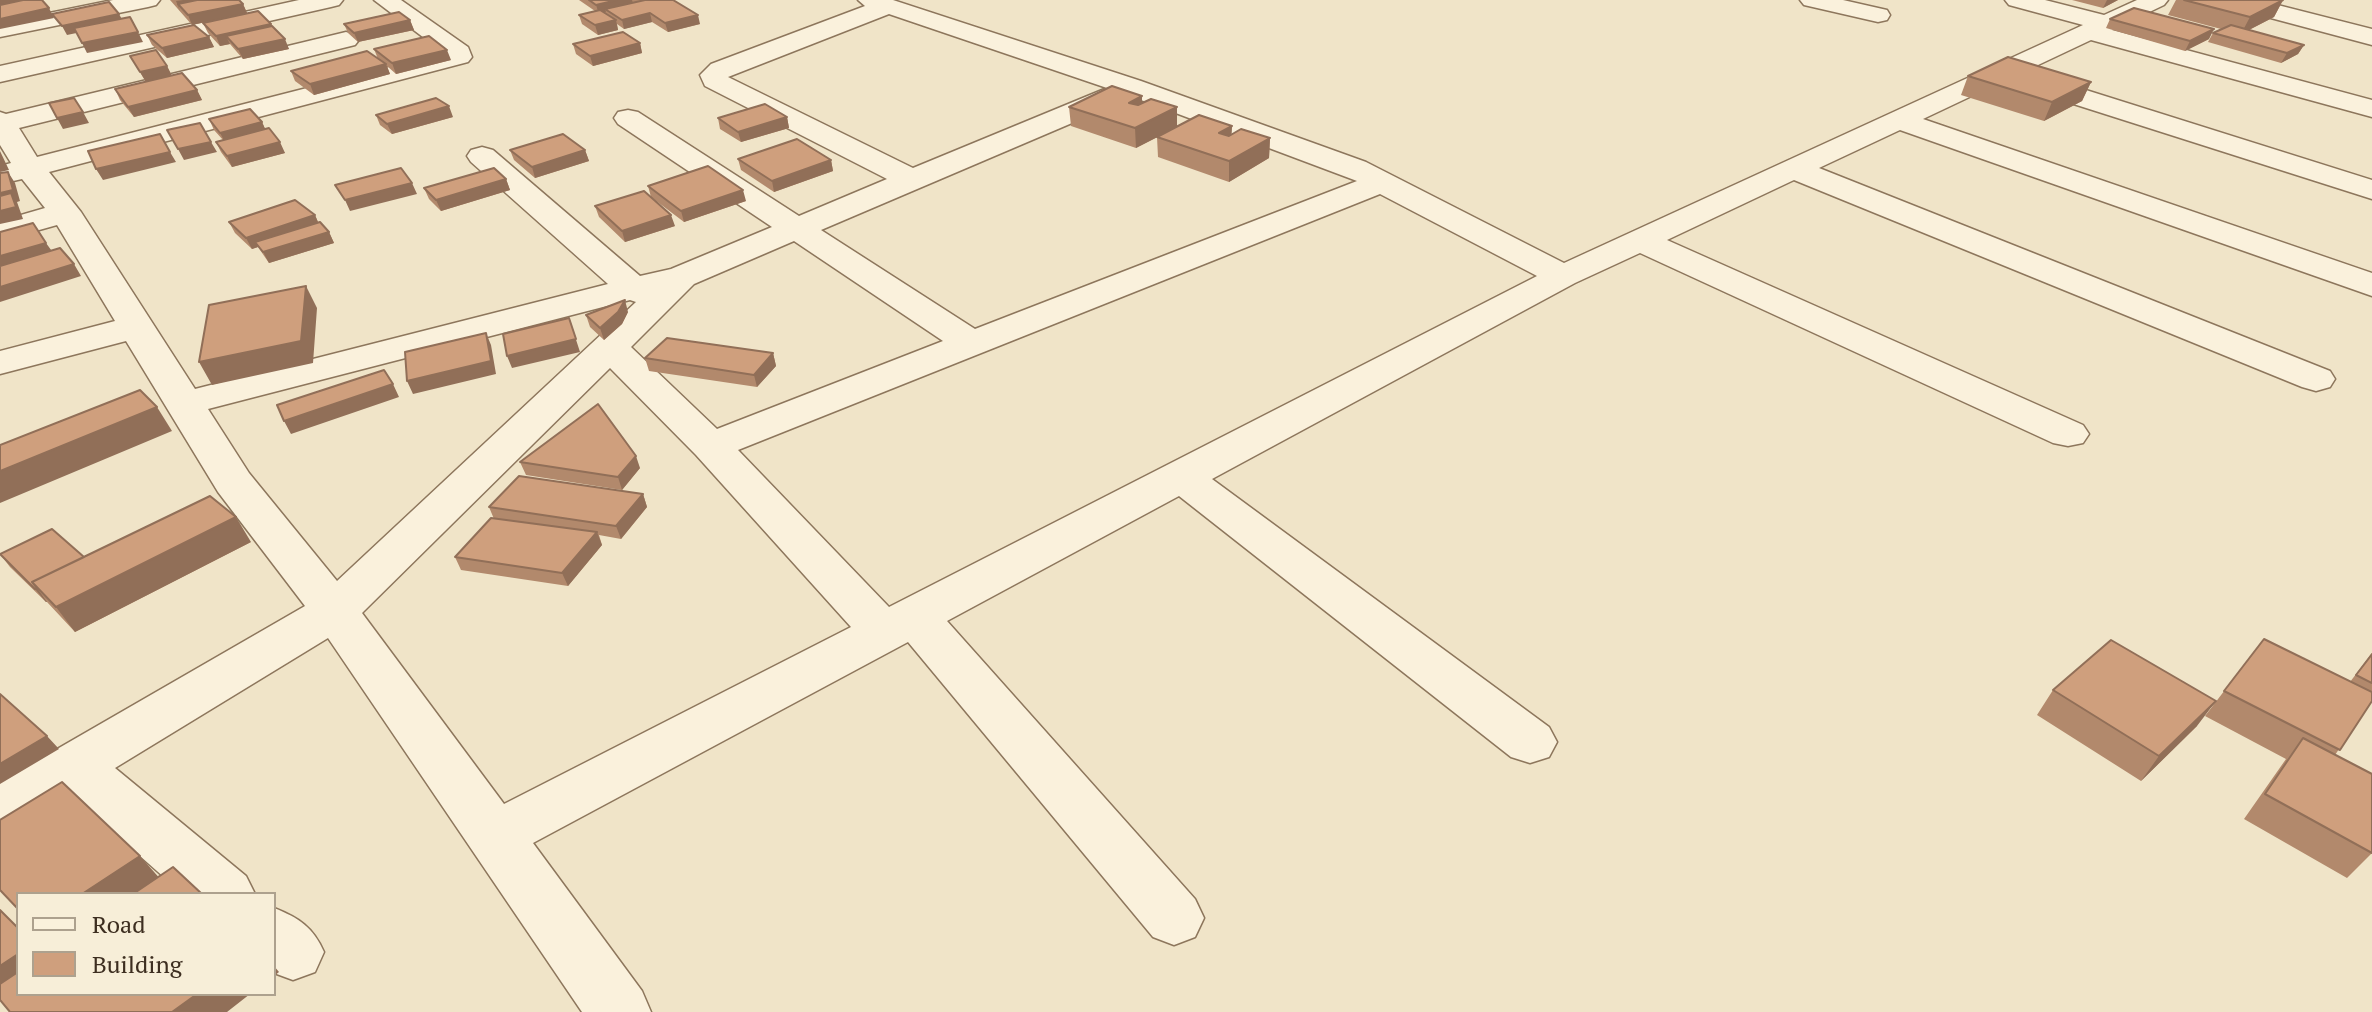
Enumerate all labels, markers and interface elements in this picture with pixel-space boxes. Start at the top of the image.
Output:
legend [16,892,276,996]
text: Road [92,908,146,940]
text: Building [92,948,182,980]

